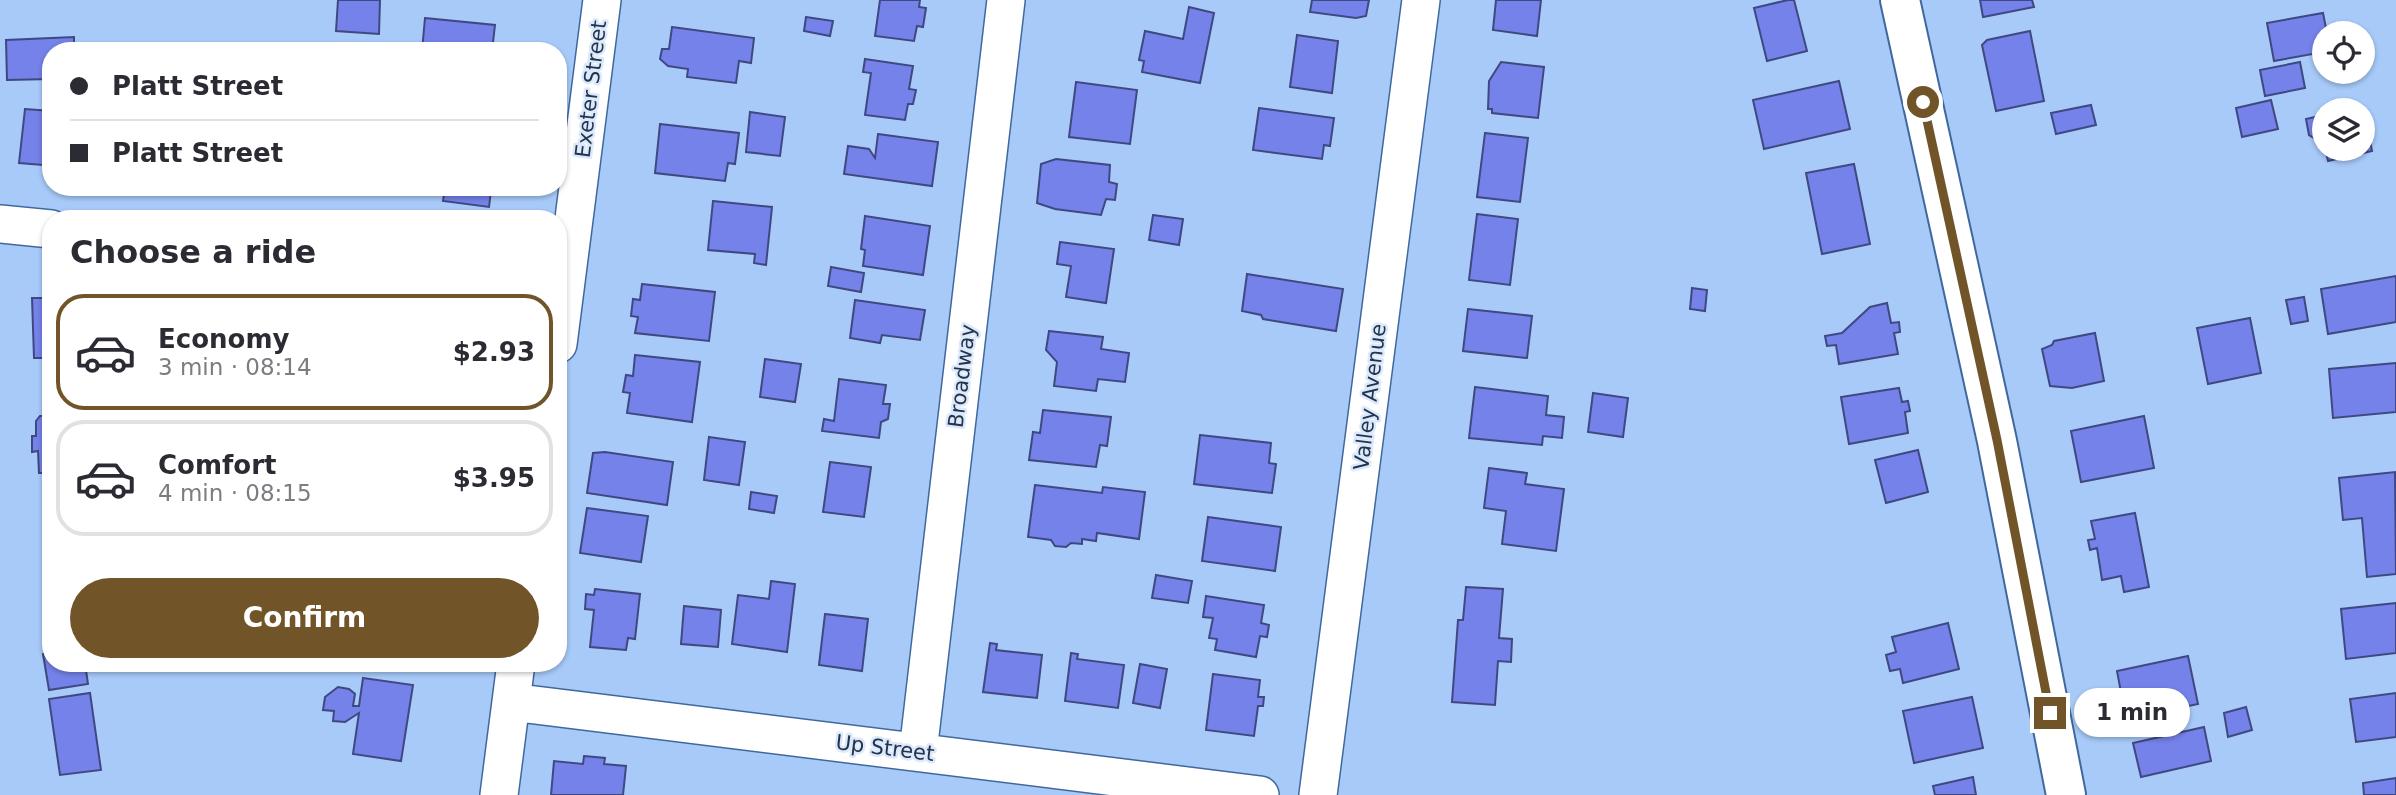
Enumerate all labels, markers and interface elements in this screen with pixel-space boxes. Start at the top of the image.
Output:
street label: Exeter Street [571,19,611,159]
map controls [2312,21,2375,161]
button: locate [2312,21,2375,84]
text: Platt Street [112,71,283,101]
route start [1907,86,1939,118]
button: layers [2312,98,2375,161]
text: Platt Street [112,138,283,168]
text: Choose a ride [70,233,316,271]
icon: car [74,321,137,384]
street label: Valley Avenue [1349,322,1391,472]
street label: Broadway [944,323,980,429]
text: Economy [158,324,289,354]
text: $2.93 [453,337,535,367]
text: 3 min · 08:14 [158,354,312,380]
icon: car [74,447,137,510]
text: Comfort [158,450,276,480]
text: $3.95 [453,463,535,493]
text: 4 min · 08:15 [158,480,312,506]
button: Confirm [70,578,539,658]
callout: 1 min [2074,688,2190,738]
route end [2034,697,2066,729]
text: 1 min [2096,699,2168,725]
street label: Up Street [834,730,936,766]

